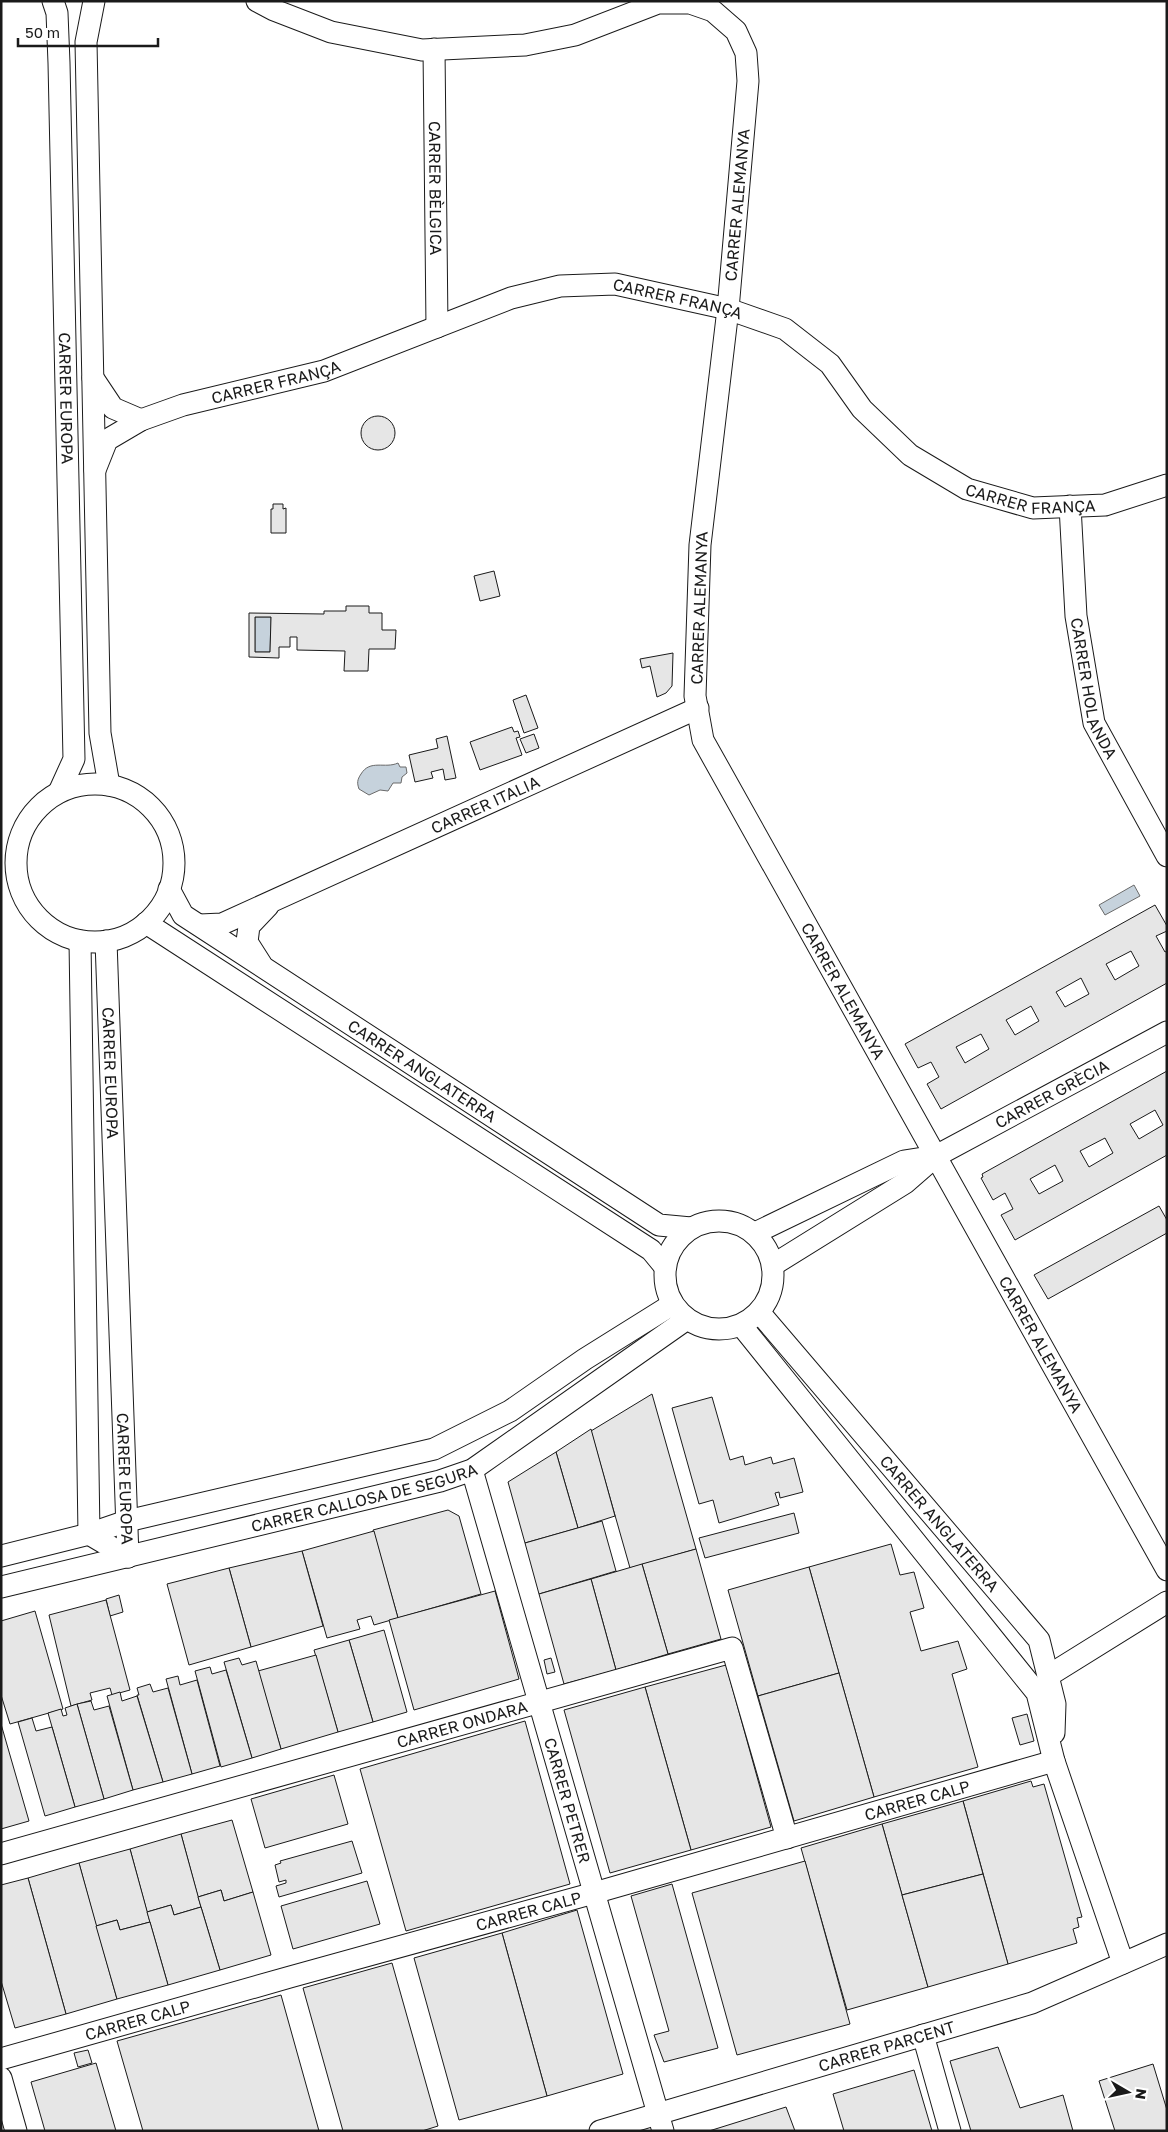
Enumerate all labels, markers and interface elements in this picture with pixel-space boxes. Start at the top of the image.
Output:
scale bar [18,15,158,47]
text: 50 m [25,23,60,41]
street label: CARRER BÈLGICA [425,121,446,256]
street label: CARRER ALEMANYA [720,128,754,282]
street label: CARRER FRANÇA [611,274,746,323]
street label: CARRER EUROPA [55,332,78,465]
street label: CARRER FRANÇA [209,355,344,408]
street label: CARRER FRANÇA [963,479,1096,518]
street label: CARRER ALEMANYA [686,531,712,685]
street label: CARRER HOLANDA [1066,616,1122,762]
street label: CARRER ITALIA [428,771,543,838]
street label: CARRER ALEMANYA [797,919,890,1063]
street label: CARRER EUROPA [98,1007,123,1139]
street label: CARRER ANGLATERRA [344,1015,500,1127]
street label: CARRER GRÈCIA [992,1055,1112,1132]
street label: CARRER ALEMANYA [995,1273,1087,1416]
street label: CARRER EUROPA [113,1412,138,1545]
street label: CARRER ANGLATERRA [876,1451,1004,1596]
street label: CARRER CALLOSA DE SEGURA [249,1459,480,1536]
street label: CARRER ONDARA [394,1696,530,1752]
street label: CARRER PETRER [540,1735,595,1866]
street label: CARRER CALP [862,1776,972,1825]
street label: CARRER CALP [474,1887,584,1935]
street label: CARRER CALP [83,1996,193,2045]
street label: CARRER PARCENT [816,2016,957,2076]
north arrow [1103,2067,1153,2117]
text: N [1132,2088,1151,2101]

